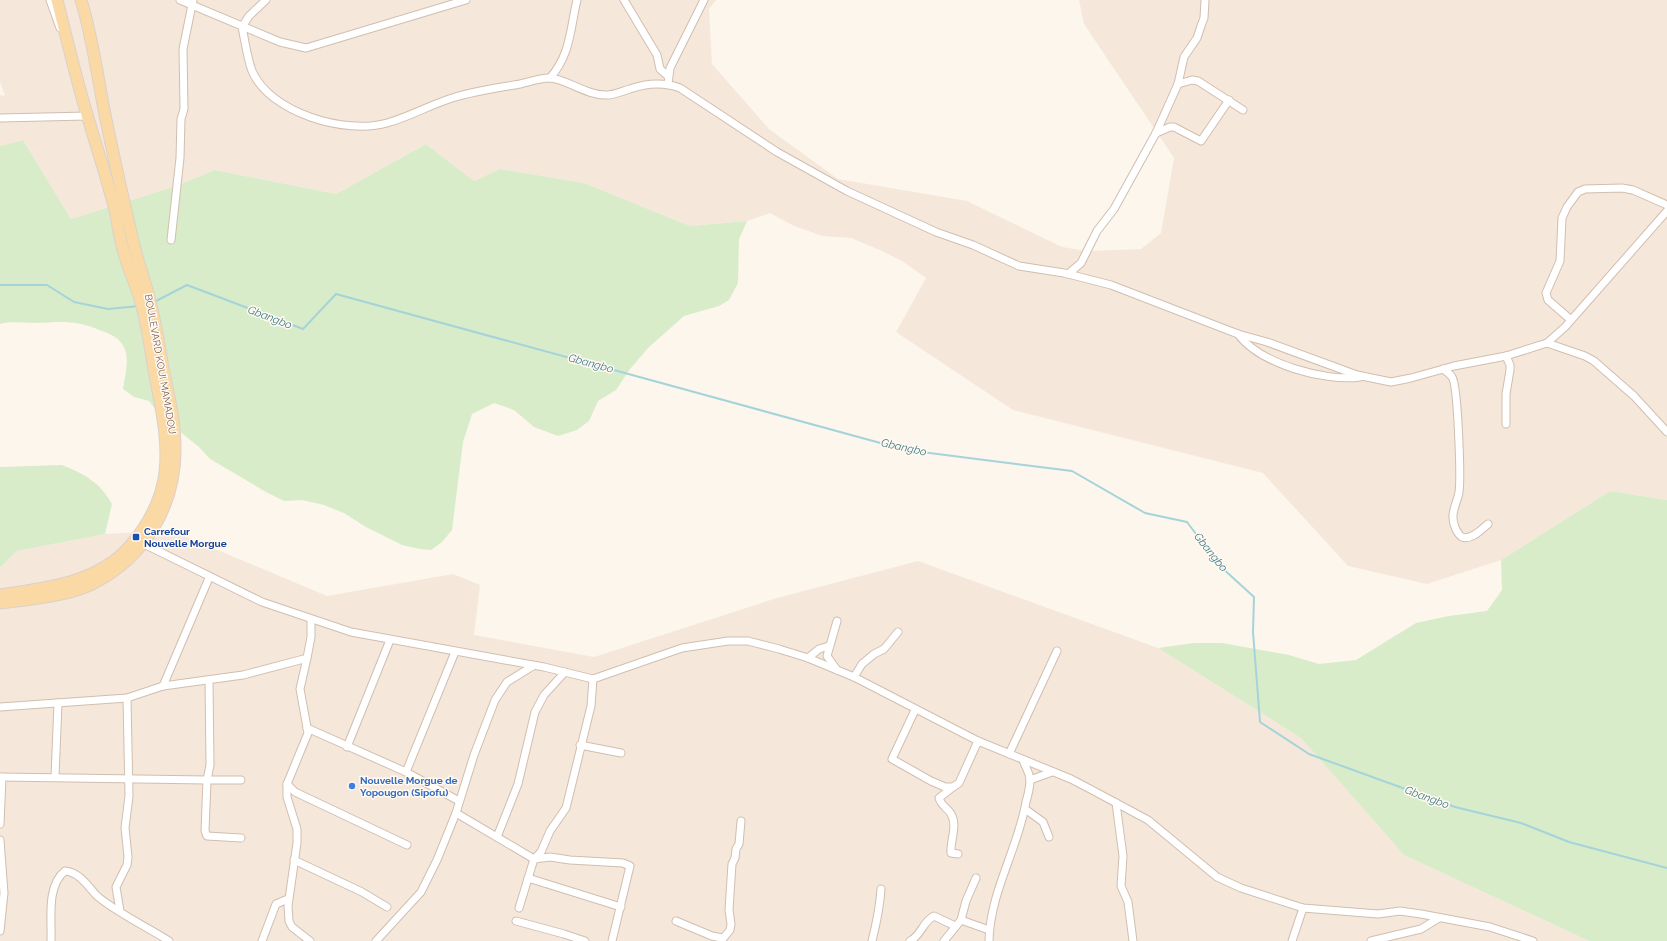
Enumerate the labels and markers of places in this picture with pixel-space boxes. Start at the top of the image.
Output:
place label: Carrefour Nouvelle Morgue [144,526,227,549]
marker: Carrefour Nouvelle Morgue [131,532,141,542]
place label: Nouvelle Morgue de Yopougon (Sipofu) [360,775,458,798]
marker: Nouvelle Morgue de Yopougon (Sipofu) [347,781,357,791]

